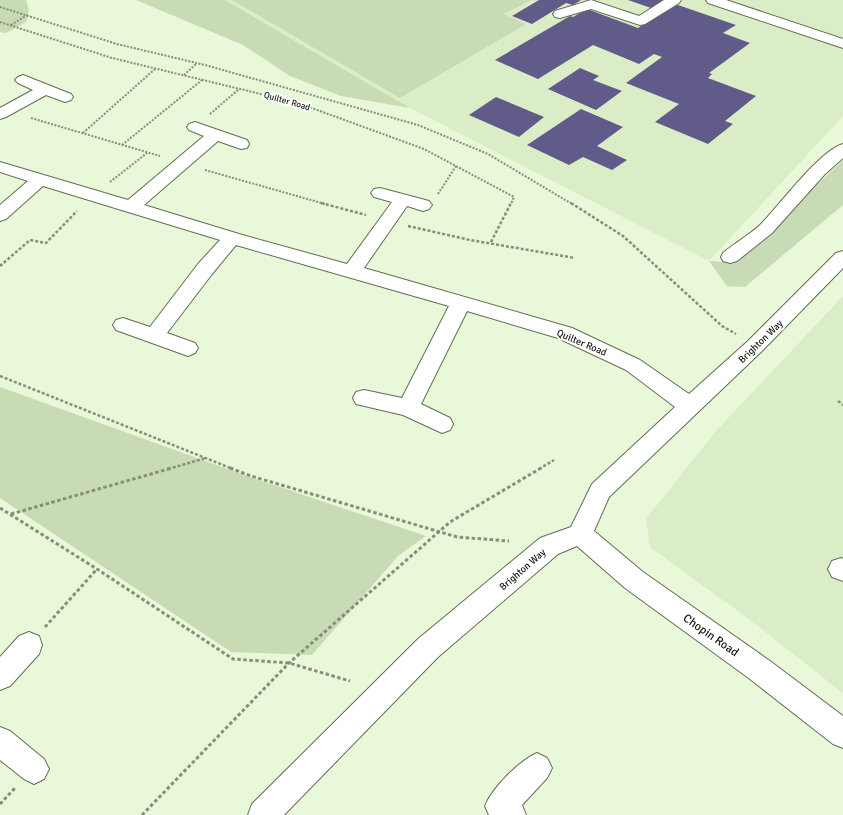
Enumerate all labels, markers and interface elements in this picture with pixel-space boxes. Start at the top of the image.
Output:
street label: Quilter Road [262,90,312,113]
street label: Brighton Way [736,317,786,366]
street label: Quilter Road [555,327,608,359]
street label: Brighton Way [497,546,548,593]
street label: Chopin Road [680,611,741,660]

